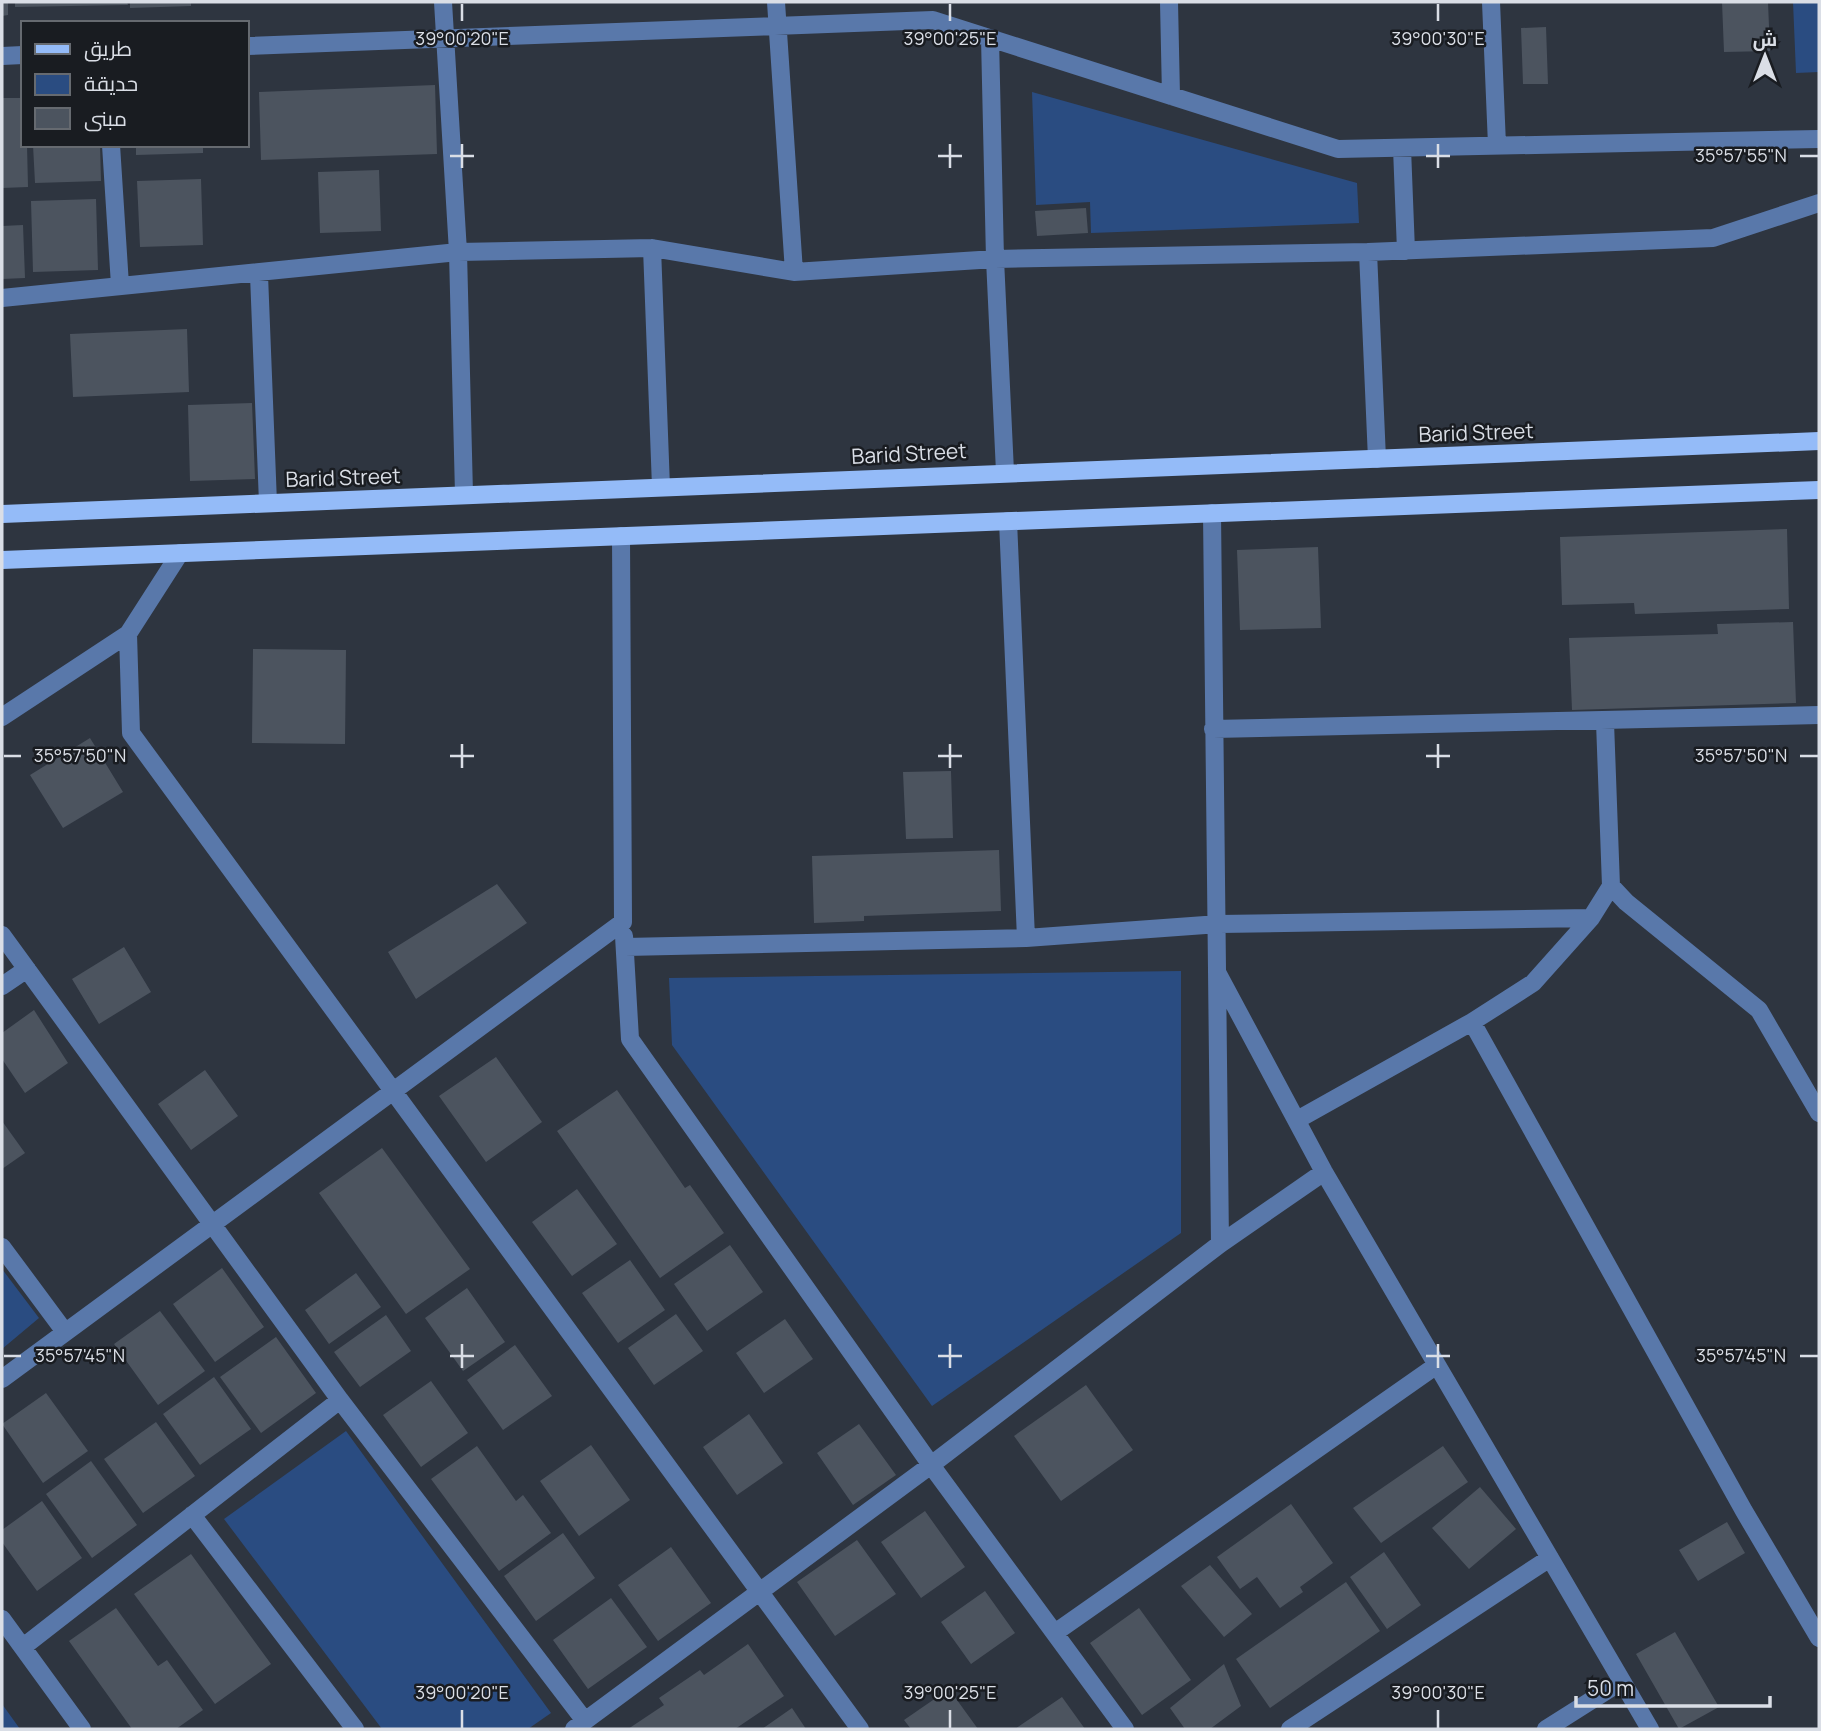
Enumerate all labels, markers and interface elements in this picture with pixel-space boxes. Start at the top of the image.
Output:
legend [21,21,248,147]
north arrow [1730,21,1800,91]
text: 39°00'20"E [415,26,509,50]
text: 39°00'25"E [904,26,997,50]
text: 39°00'30"E [1391,26,1485,50]
text: ش [1753,26,1777,52]
text: طريق [84,34,132,62]
text: حديقة [84,69,138,97]
text: مبنى [84,104,127,132]
text: 35°57'55"N [1695,143,1787,167]
street label: Barid Street [1418,416,1534,448]
street label: Barid Street [851,436,967,470]
street label: Barid Street [285,461,401,493]
text: 35°57'50"N [34,743,126,767]
text: 35°57'50"N [1695,743,1787,767]
text: 35°57'45"N [35,1343,125,1367]
text: 35°57'45"N [1696,1343,1786,1367]
scale bar [1576,1664,1770,1708]
text: 50 m [1587,1674,1634,1702]
text: 39°00'20"E [415,1680,509,1704]
text: 39°00'25"E [904,1680,997,1704]
text: 39°00'30"E [1391,1680,1485,1704]

